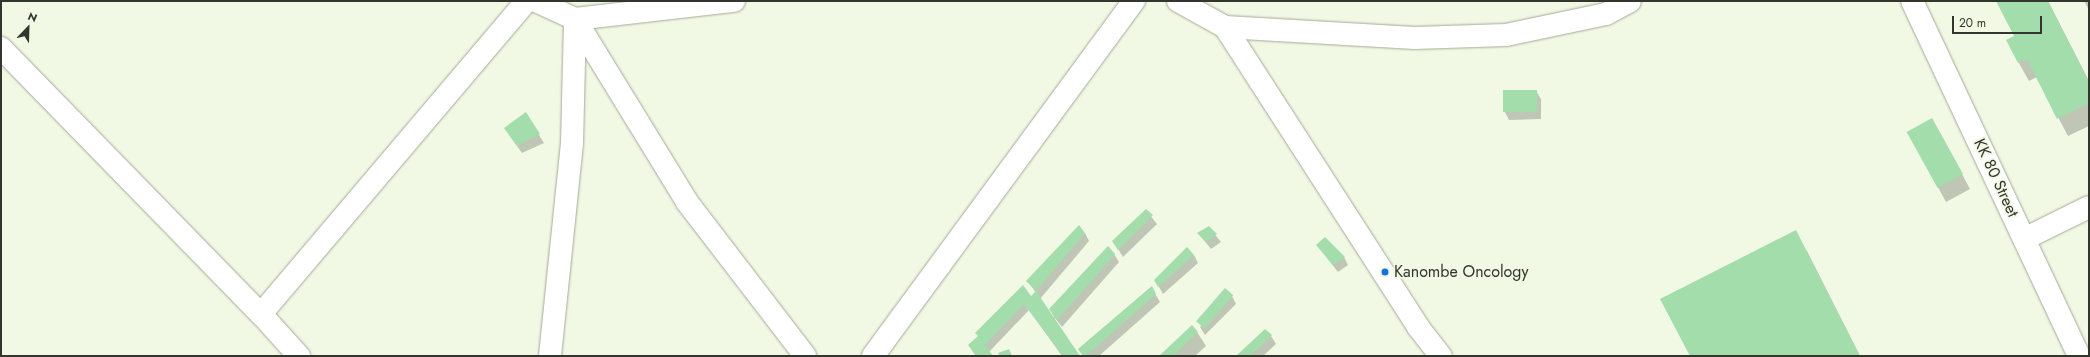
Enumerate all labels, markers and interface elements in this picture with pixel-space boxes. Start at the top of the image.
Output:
north arrow [8,8,48,48]
text: N [26,8,40,26]
scale bar [1954,8,2044,34]
text: 20 m [1959,14,1986,32]
street label: KK 80 Street [1970,136,2022,220]
place label: Kanombe Oncology [1394,262,1529,282]
marker: Kanombe Oncology [1379,266,1391,278]

